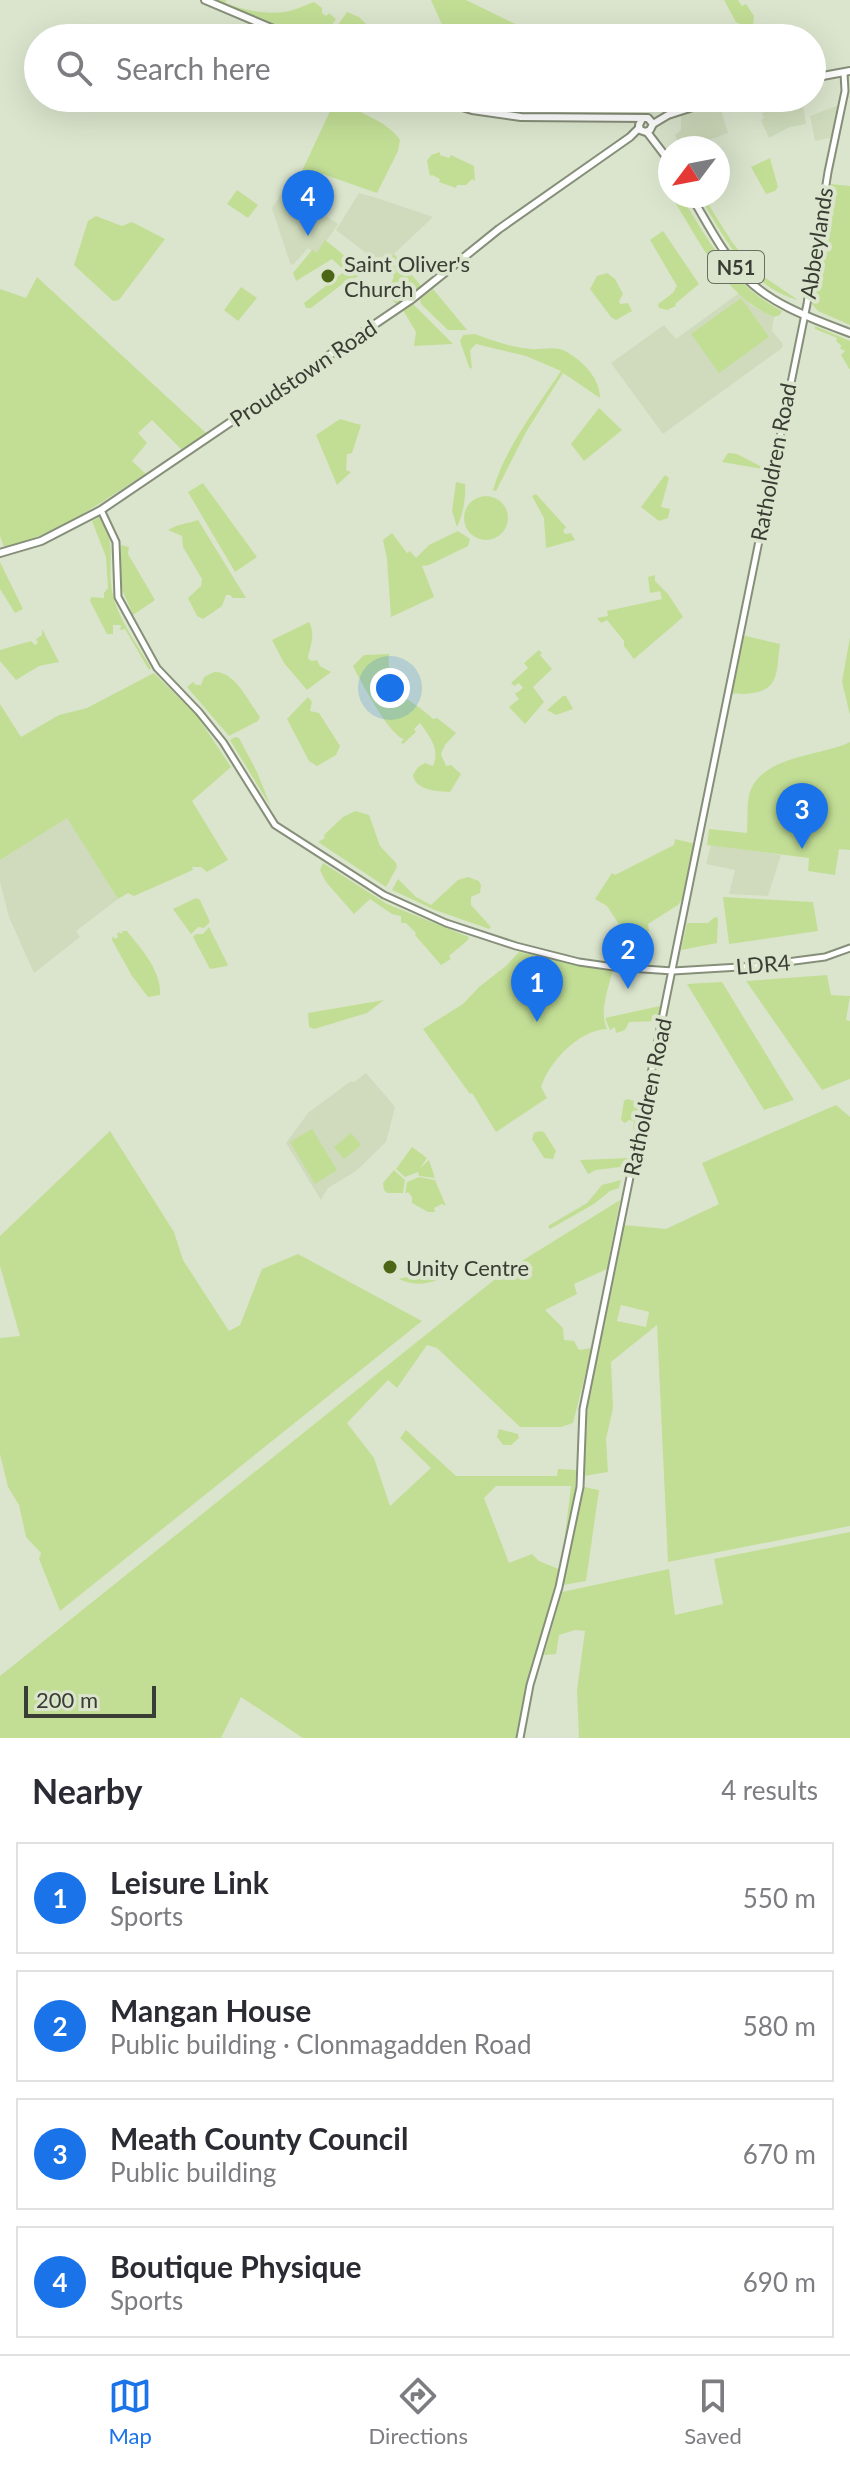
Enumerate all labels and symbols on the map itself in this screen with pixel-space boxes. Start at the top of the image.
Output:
north arrow [658,136,730,208]
pin: 4 [282,170,334,236]
street label: Abbeylands [794,185,838,301]
place label: Saint Oliver's Church [344,250,470,302]
road number: N51 [708,251,764,283]
marker: Saint Oliver's Church [319,267,337,285]
street label: Proudstown Road [224,314,382,432]
street label: Ratholdren Road [744,381,802,543]
your location [370,668,410,708]
pin: 3 [776,783,828,849]
pin: 2 [602,923,654,989]
street label: LDR4 [735,948,792,980]
pin: 1 [511,956,563,1022]
street label: Ratholdren Road [617,1016,677,1178]
place label: Unity Centre [406,1254,529,1281]
marker: Unity Centre [381,1258,399,1276]
scale bar [24,1682,156,1718]

